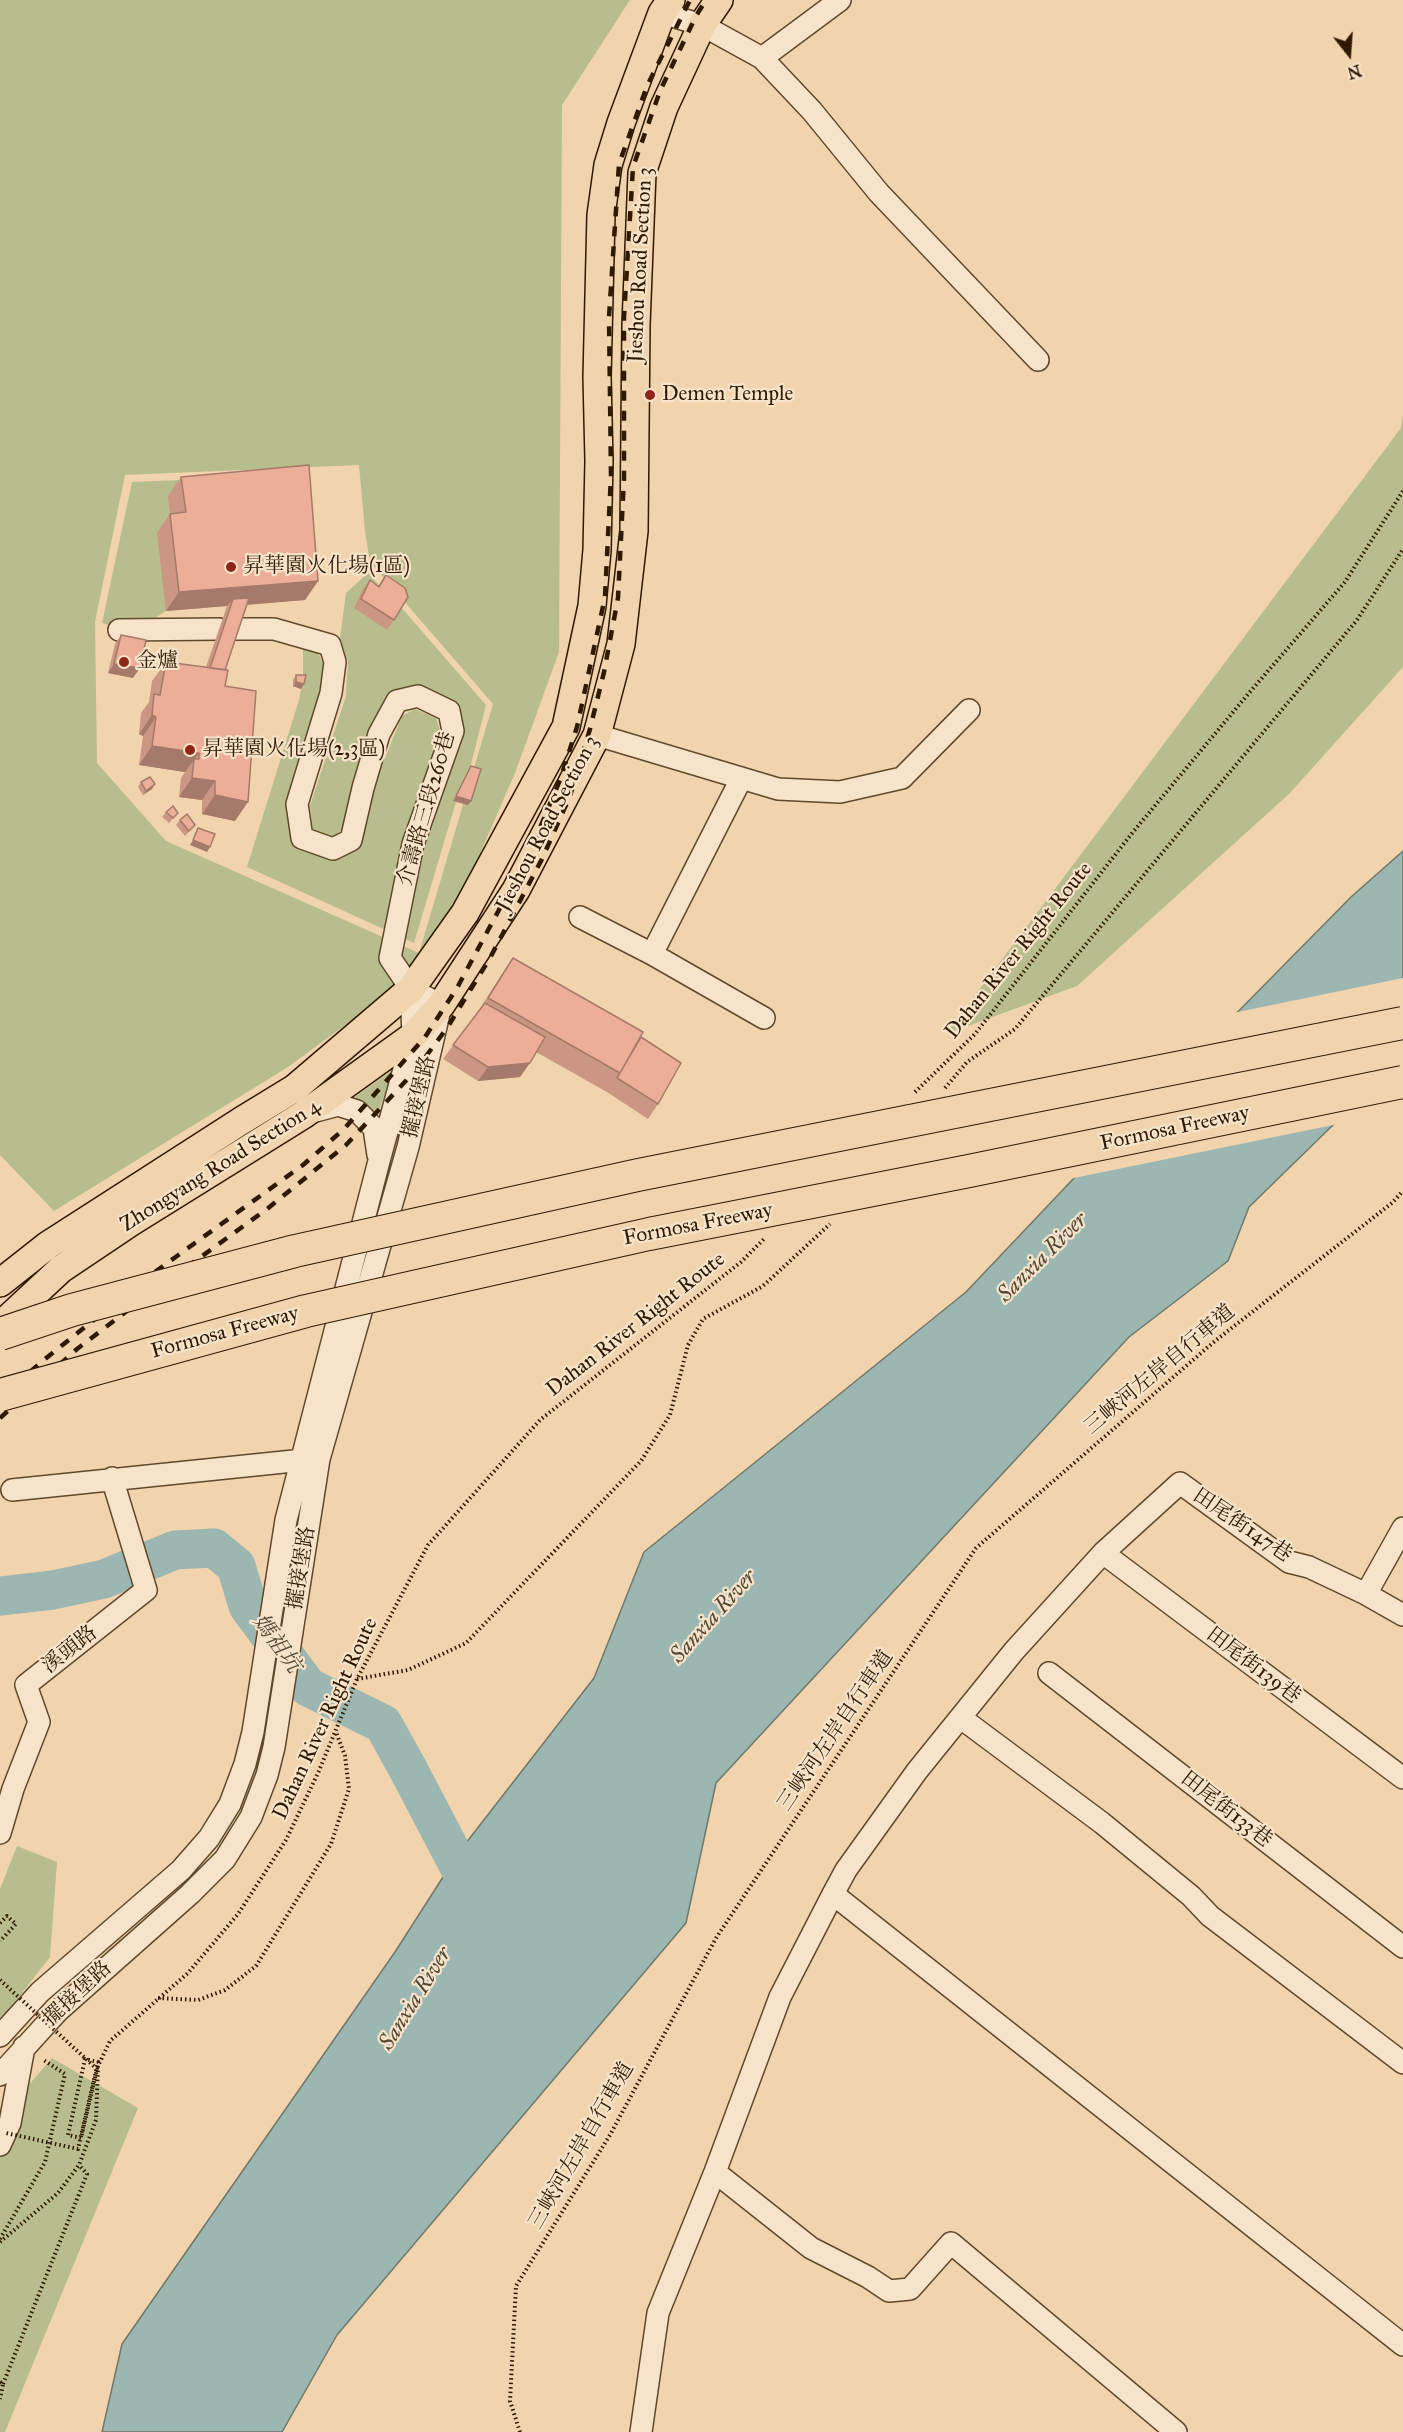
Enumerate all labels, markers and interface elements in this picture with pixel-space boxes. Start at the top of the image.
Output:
north arrow [1319,24,1379,84]
text: N [1345,61,1364,83]
street label: Jieshou Road Section 3 [623,167,659,363]
place label: Demen Temple [662,382,793,408]
marker: Demen Temple [643,388,657,402]
place label: 昇華園火化場(1區) [243,554,410,580]
marker: 昇華園火化場(1區) [224,560,238,574]
place label: 金爐 [136,649,178,675]
marker: 金爐 [117,655,131,669]
street label: 介壽路三段260巷 [393,729,461,889]
street label: Jieshou Road Section 3 [491,732,605,916]
place label: 昇華園火化場(2,3區) [202,737,385,763]
marker: 昇華園火化場(2,3區) [183,743,197,757]
street label: Dahan River Right Route [940,858,1098,1044]
street label: 擺接堡路 [398,1053,442,1141]
street label: Zhongyang Road Section 4 [116,1094,326,1238]
street label: Formosa Freeway [1098,1101,1252,1157]
street label: Formosa Freeway [621,1198,775,1252]
water label: Sanxia River [993,1208,1093,1308]
street label: Dahan River Right Route [542,1247,730,1403]
street label: 三峽河左岸自行車道 [1080,1300,1240,1440]
street label: Formosa Freeway [148,1301,302,1365]
street label: 田尾街147巷 [1188,1484,1296,1568]
street label: 擺接堡路 [283,1525,321,1611]
water label: Sanxia River [665,1565,763,1669]
water label: 媽祖坑 [246,1610,306,1678]
street label: Dahan River Right Route [268,1614,384,1824]
street label: 溪頭路 [37,1621,103,1679]
street label: 田尾街139巷 [1201,1622,1305,1710]
street label: 三峽河左岸自行車道 [773,1646,899,1816]
street label: 田尾街133巷 [1175,1766,1277,1854]
water label: Sanxia River [374,1943,458,2055]
street label: 擺接堡路 [39,1956,117,2032]
street label: 三峽河左岸自行車道 [524,2058,640,2234]

